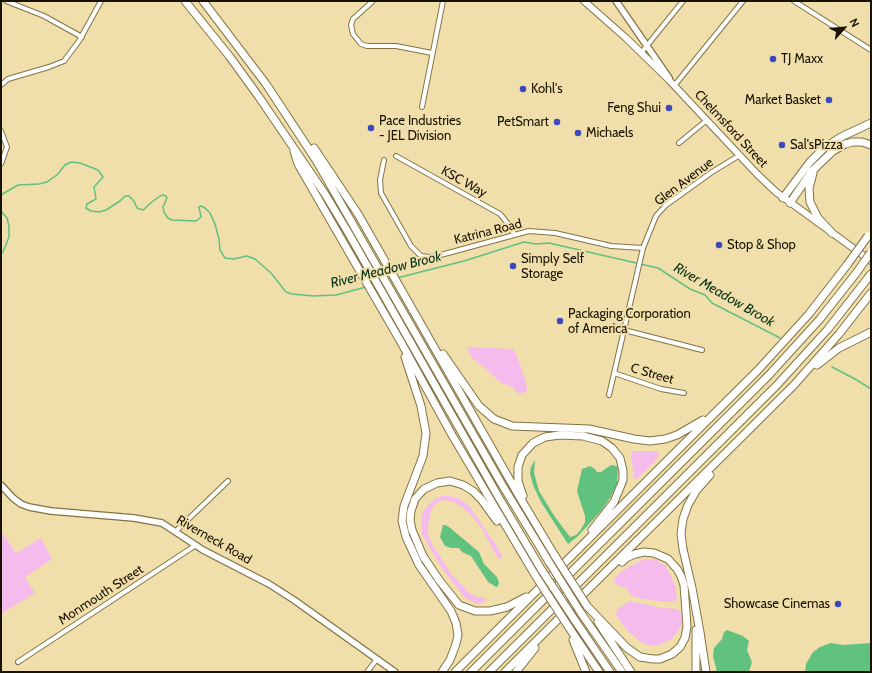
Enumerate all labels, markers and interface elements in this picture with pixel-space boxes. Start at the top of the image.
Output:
north arrow [824,8,864,48]
text: N [847,16,863,29]
place label: TJ Maxx [781,51,823,67]
marker: TJ Maxx [768,54,778,64]
place label: Kohl's [531,81,563,97]
marker: Kohl's [518,84,528,94]
street label: Chelmsford Street [691,87,771,171]
place label: Market Basket [745,92,821,108]
marker: Market Basket [824,95,834,105]
place label: Feng Shui [607,100,661,116]
marker: Feng Shui [664,103,674,113]
place label: Pace Industries - JEL Division [379,113,461,144]
place label: PetSmart [497,114,549,130]
marker: PetSmart [552,117,562,127]
marker: Pace Industries - JEL Division [366,123,376,133]
place label: Michaels [586,125,633,141]
marker: Michaels [573,128,583,138]
place label: Sal'sPizza [790,137,843,153]
marker: Sal'sPizza [777,140,787,150]
street label: Glen Avenue [651,155,717,209]
street label: KSC Way [438,163,490,201]
street label: Katrina Road [452,216,524,248]
place label: Stop & Shop [727,237,796,253]
marker: Stop & Shop [714,240,724,250]
water label: River Meadow Brook [329,248,443,292]
place label: Simply Self Storage [521,251,584,282]
water label: River Meadow Brook [671,259,777,331]
marker: Simply Self Storage [508,261,518,271]
place label: Packaging Corporation of America [568,306,691,337]
marker: Packaging Corporation of America [555,316,565,326]
street label: C Street [629,360,675,388]
street label: Riverneck Road [174,512,254,568]
street label: Monmouth Street [56,562,146,628]
place label: Showcase Cinemas [724,596,830,612]
marker: Showcase Cinemas [833,599,843,609]

